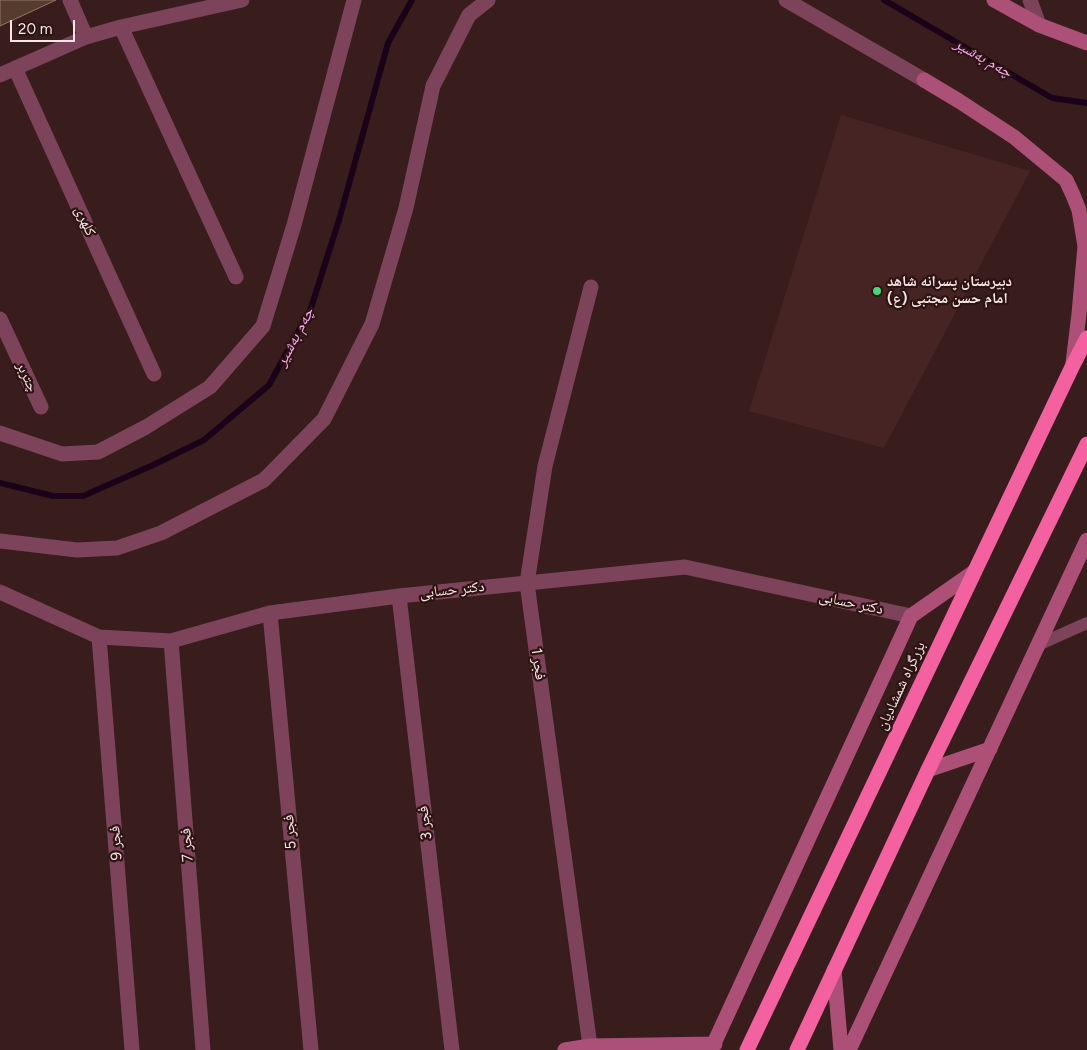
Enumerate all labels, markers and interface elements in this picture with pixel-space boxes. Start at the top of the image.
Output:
scale bar [12,10,78,42]
text: 20 m [18,20,52,38]
water label: چەم بەشیر [951,34,1015,82]
street label: کلهری [70,203,100,239]
place label: دبیرستان پسرانه شاهد امام حسن مجتبی (ع) [887,273,1012,308]
marker: دبیرستان پسرانه شاهد امام حسن مجتبی (ع) [871,285,883,297]
water label: چەم بەشیر [272,304,318,370]
street label: چتربر [12,359,42,395]
street label: دکتر حسابی [419,578,485,602]
street label: دکتر حسابی [817,587,885,619]
street label: بزرگراه شمشادیان [873,639,929,733]
street label: فجر 1 [527,647,549,681]
street label: فجر 3 [414,805,436,841]
street label: فجر 5 [280,814,300,850]
street label: فجر 9 [106,825,126,861]
street label: فجر 7 [177,827,197,863]

